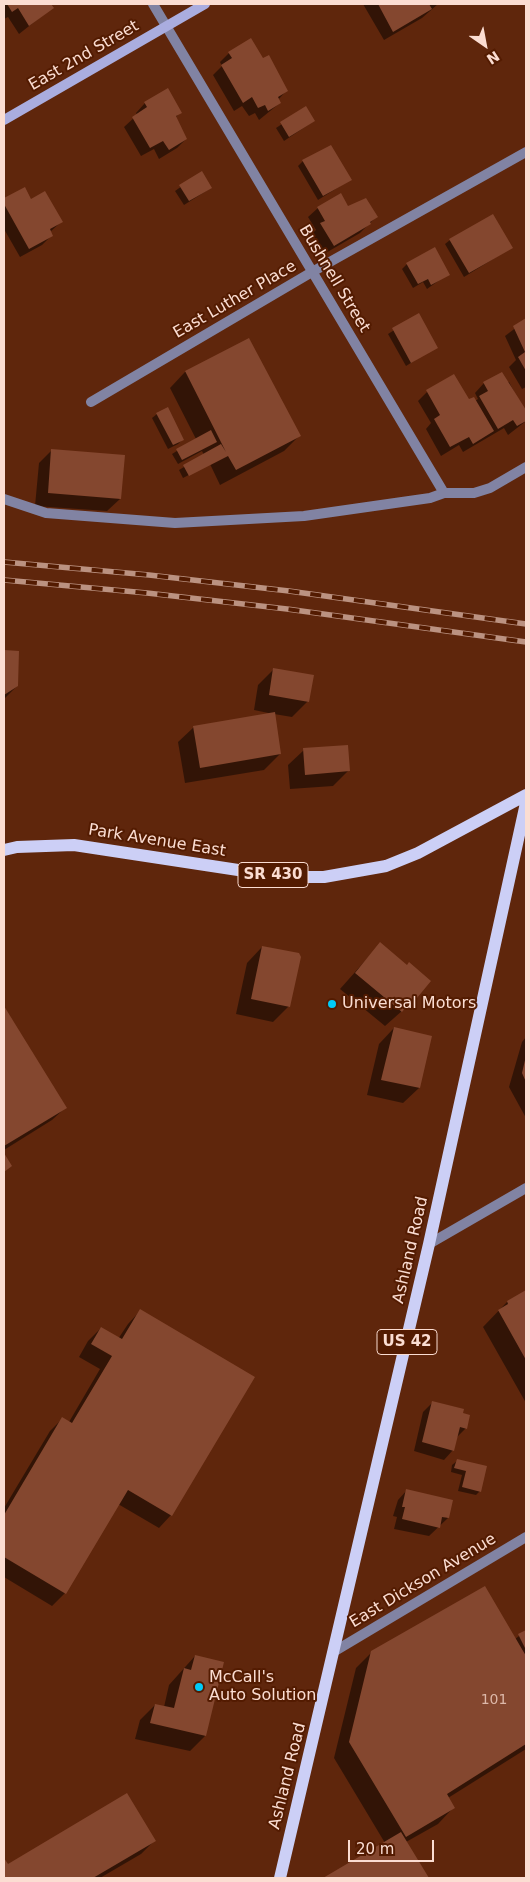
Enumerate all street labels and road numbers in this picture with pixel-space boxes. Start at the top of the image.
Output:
street label: East 2nd Street [26,17,142,95]
street label: Bushnell Street [294,222,374,336]
street label: East Luther Place [170,257,300,343]
street label: Park Avenue East [87,821,227,861]
road number: SR 430 [238,862,308,888]
street label: Ashland Road [389,1195,433,1305]
road number: US 42 [377,1330,437,1354]
street label: East Dickson Avenue [346,1530,500,1632]
street label: Ashland Road [265,1721,311,1831]

